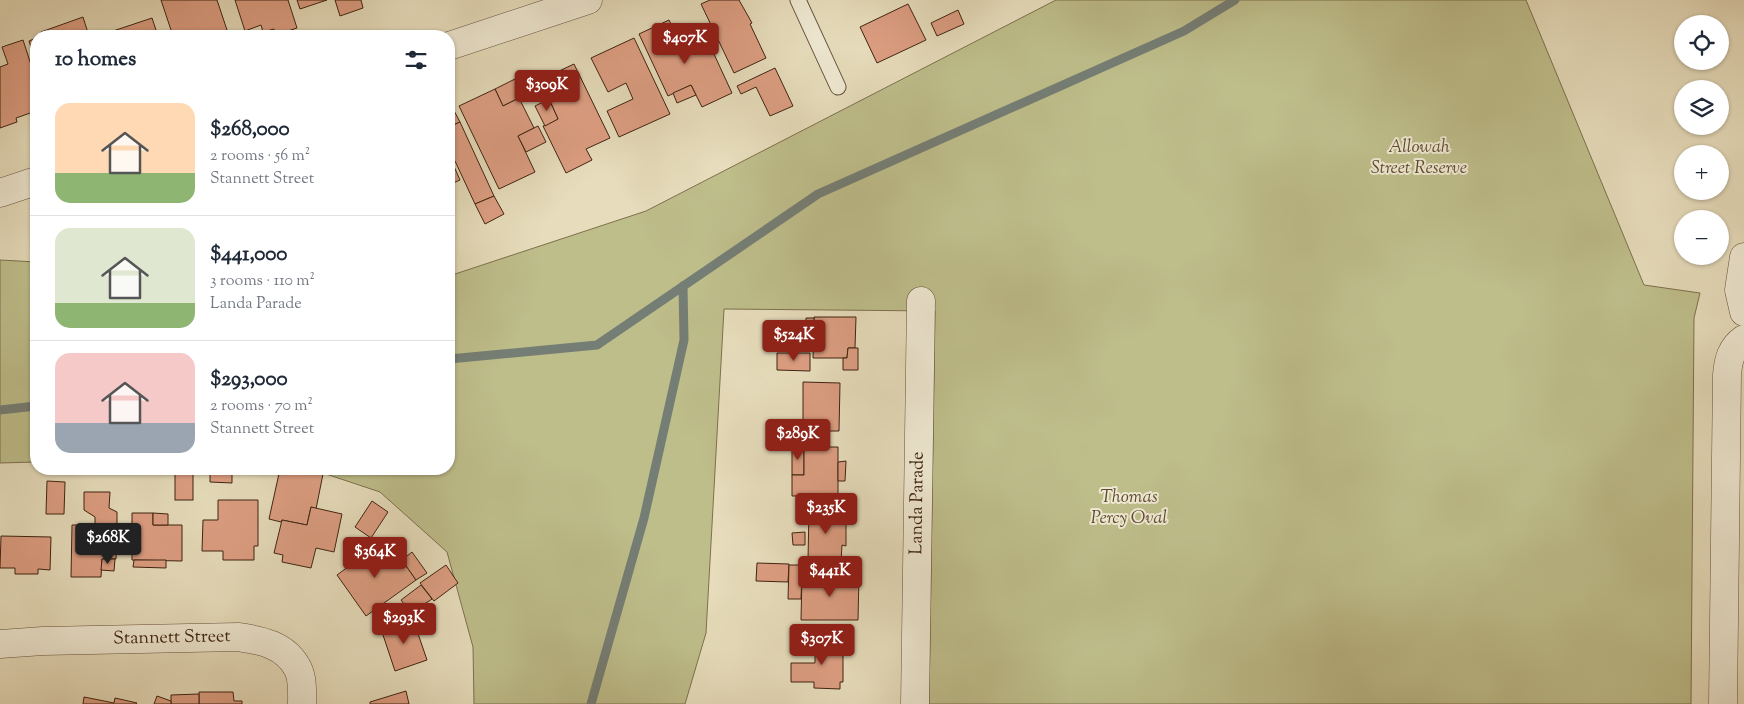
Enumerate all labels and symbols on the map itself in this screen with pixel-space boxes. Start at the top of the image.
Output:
pin: $407K [650,22,720,65]
pin: $309K [512,70,582,112]
park label: Allowah Street Reserve [1371,135,1467,182]
pin: $524K [759,320,829,362]
pin: $289K [763,418,833,461]
street label: Landa Parade [904,451,932,555]
park label: Thomas Percy Oval [1091,485,1168,532]
pin: $235K [791,492,861,535]
pin: $268K [73,522,143,565]
pin: $364K [340,536,410,579]
pin: $441K [795,556,865,598]
pin: $293K [369,602,439,645]
street label: Stannett Street [113,624,231,653]
pin: $307K [787,624,857,666]

